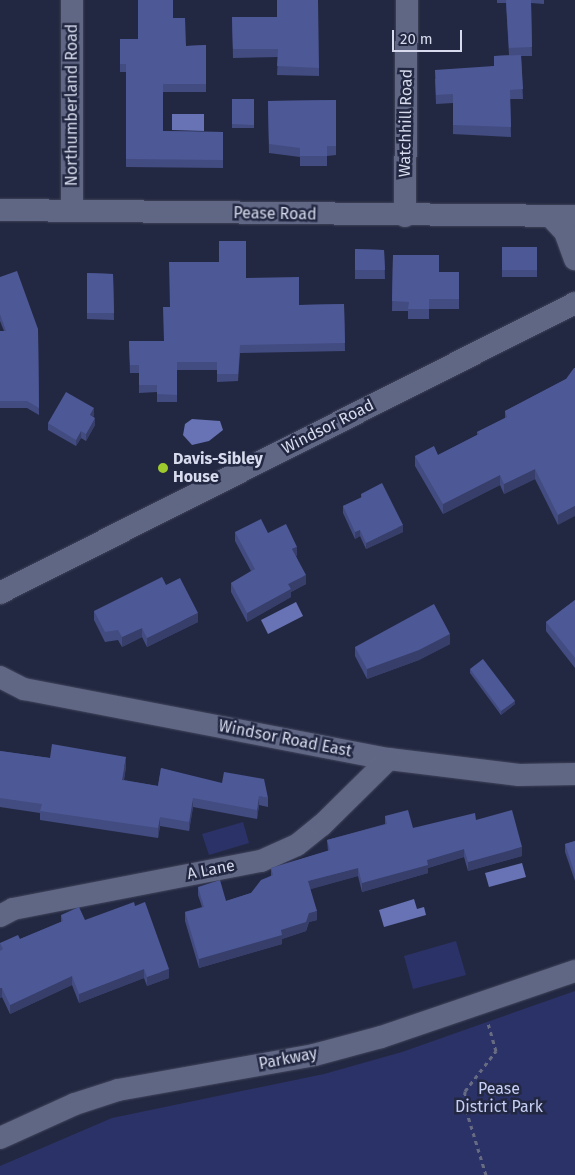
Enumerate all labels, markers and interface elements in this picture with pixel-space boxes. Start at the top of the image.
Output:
scale bar [395,20,465,52]
street label: Northumberland Road [62,24,82,186]
text: 20 m [400,30,433,48]
street label: Watchhill Road [395,69,417,177]
street label: Pease Road [233,204,317,224]
street label: Windsor Road [279,396,377,458]
place label: Davis-Sibley House [173,449,263,487]
marker: Davis-Sibley House [157,462,169,474]
street label: Windsor Road East [217,717,353,761]
street label: A Lane [186,856,236,884]
street label: Parkway [257,1044,319,1074]
park label: Pease District Park [455,1079,543,1117]

